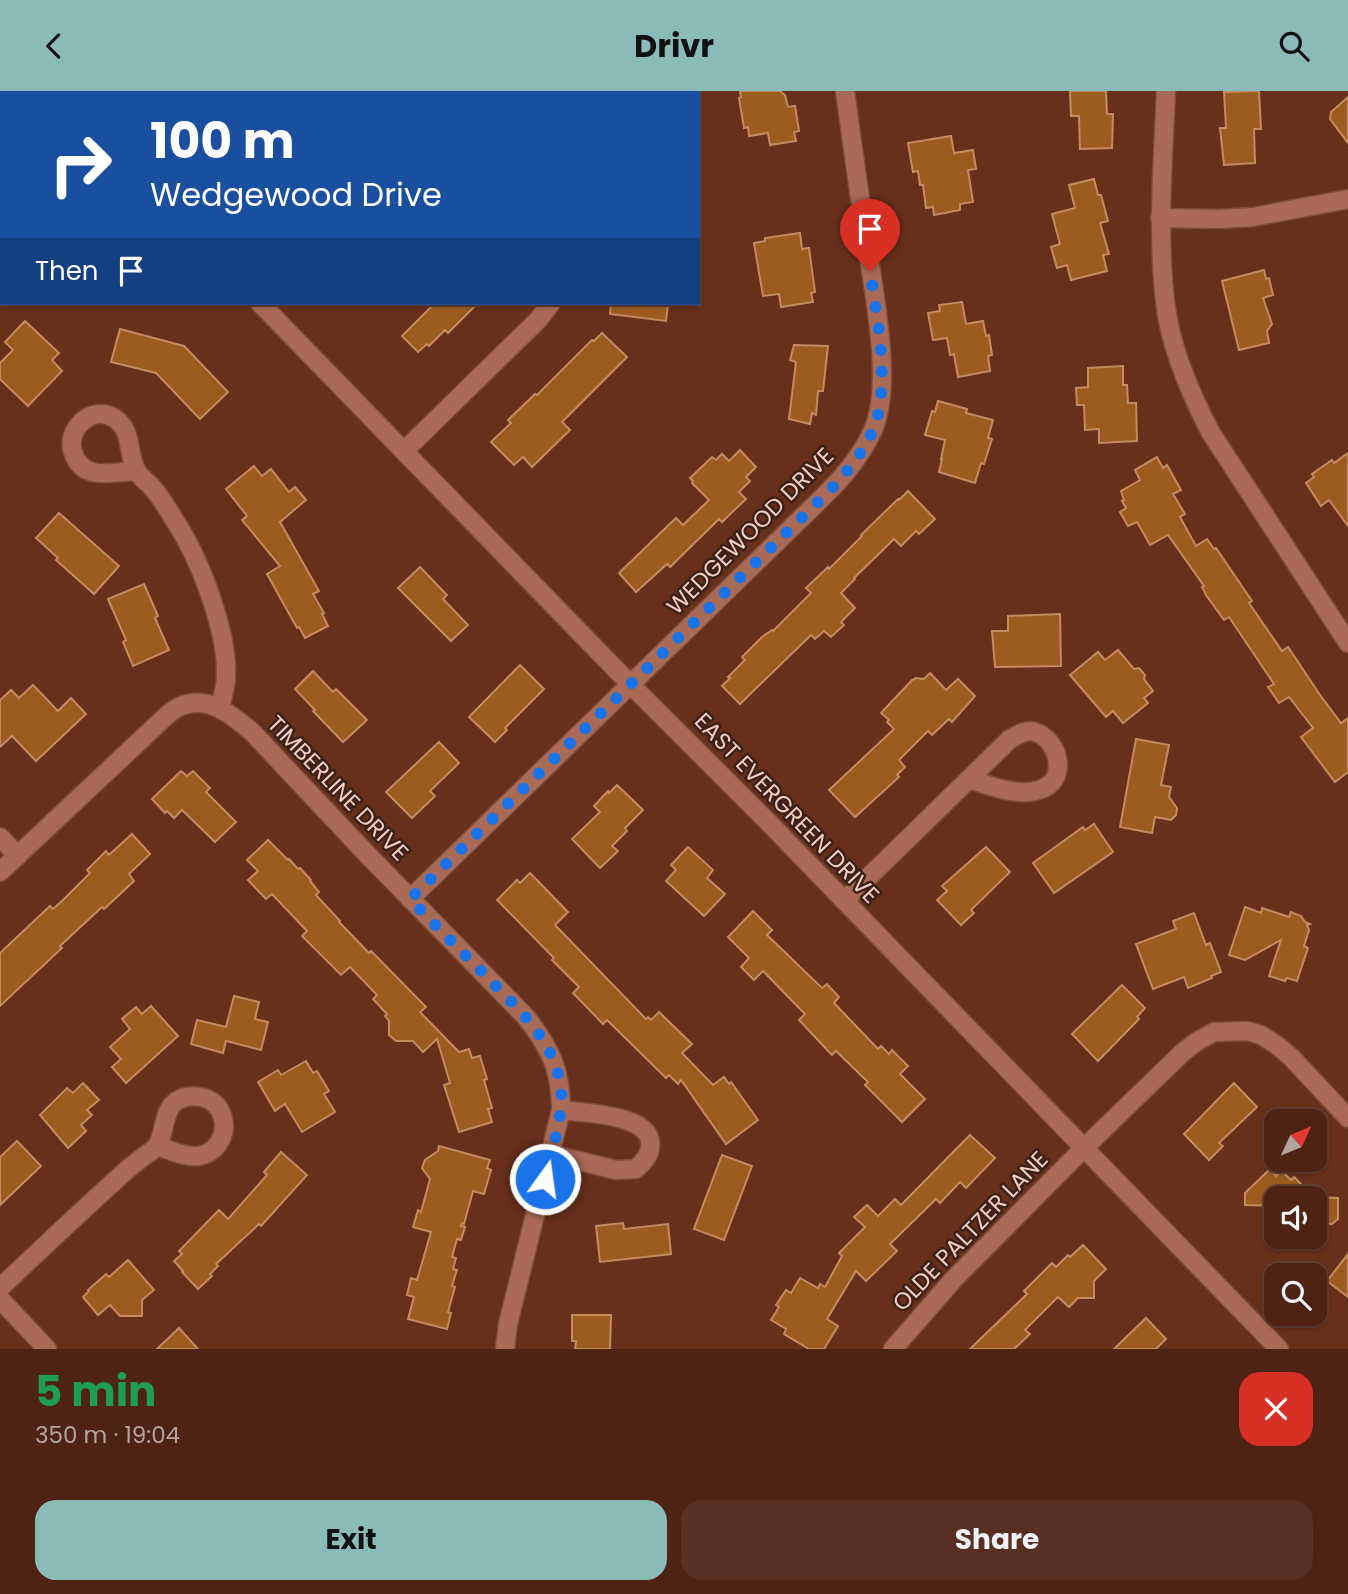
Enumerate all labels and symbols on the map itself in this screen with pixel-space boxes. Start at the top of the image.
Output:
pin [840,199,900,271]
street label: WEDGEWOOD DRIVE [659,440,841,622]
street label: EAST EVERGREEN DRIVE [687,706,887,910]
street label: TIMBERLINE DRIVE [260,708,416,868]
north arrow [1264,1109,1326,1173]
position arrow [508,1142,582,1216]
street label: OLDE PALTZER LANE [885,1144,1055,1318]

